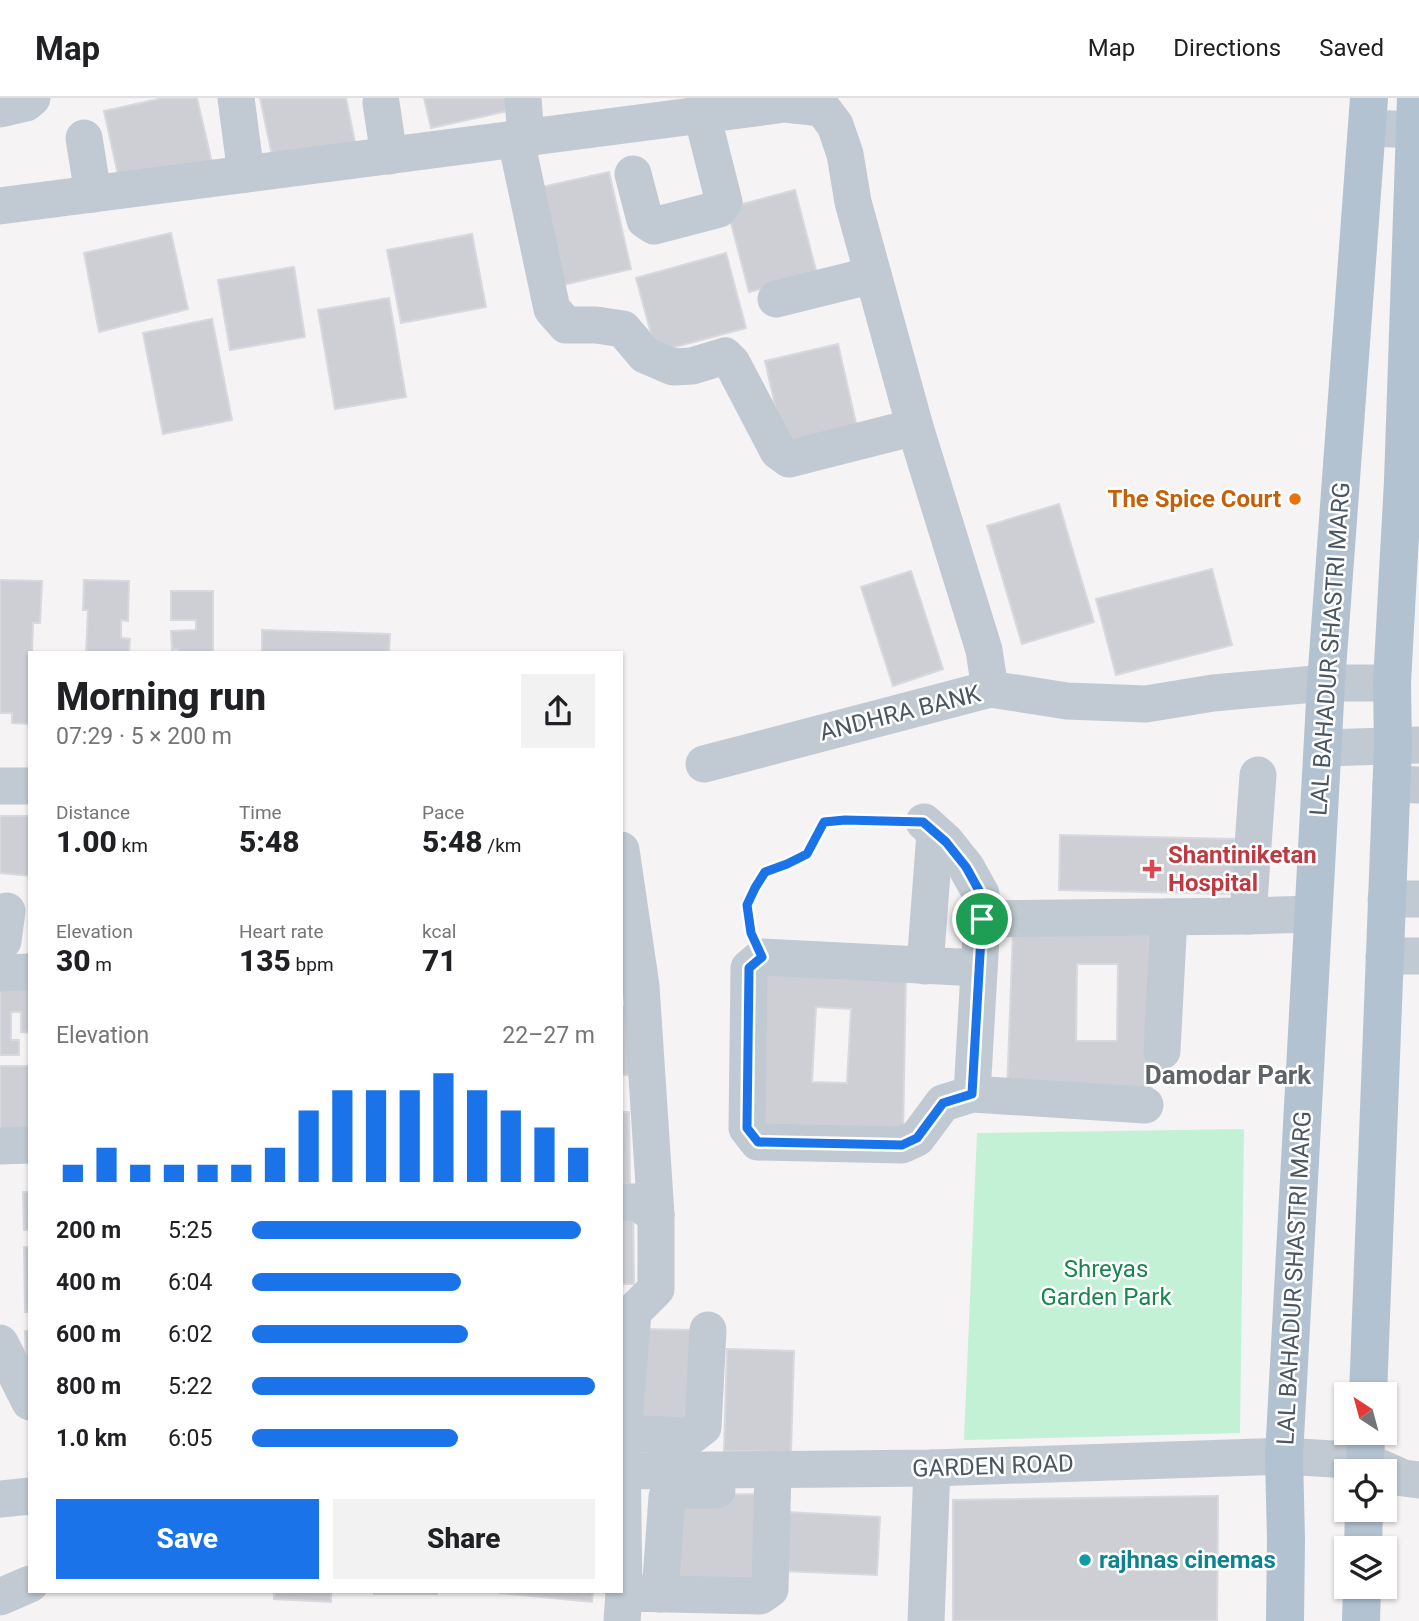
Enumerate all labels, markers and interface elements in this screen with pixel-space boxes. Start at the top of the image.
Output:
text: Map [35,29,100,68]
text: Map [1088,34,1135,62]
text: Directions [1173,34,1281,62]
text: Saved [1319,34,1384,62]
street label: LAL BAHADUR SHASTRI MARG [1304,481,1356,817]
place label: The Spice Court [1108,485,1281,513]
marker: The Spice Court [1287,491,1303,507]
button: share [521,674,595,748]
text: Morning run [56,675,266,719]
street label: ANDHRA BANK [817,679,984,747]
text: 07:29 · 5 × 200 m [56,723,232,750]
text: Distance [56,801,130,824]
text: Time [239,801,282,824]
text: Pace [422,801,464,824]
text: 1.00 [56,824,117,859]
text: 5:48 [239,824,300,859]
text: 5:48 [422,824,483,859]
text: km [117,834,148,857]
text: /km [483,834,522,857]
place label: Shantiniketan Hospital [1168,841,1317,897]
marker: Shantiniketan Hospital [1142,859,1162,879]
pin [952,889,1012,949]
icon: arrive [963,900,1001,938]
text: Elevation [56,920,133,943]
text: Heart rate [239,920,324,943]
text: kcal [422,920,456,943]
text: 30 [56,943,91,978]
text: 135 [239,943,291,978]
text: 71 [422,943,457,978]
text: m [91,953,112,976]
text: bpm [291,953,334,976]
text: Elevation [56,1022,149,1049]
text: 22–27 m [502,1022,595,1049]
district label: Damodar Park [1145,1060,1312,1090]
street label: LAL BAHADUR SHASTRI MARG [1271,1110,1317,1446]
text: 200 m [56,1217,121,1244]
text: 5:25 [168,1217,212,1244]
park label: Shreyas Garden Park [1040,1255,1172,1311]
text: 400 m [56,1269,121,1296]
text: 6:04 [168,1269,212,1296]
text: 600 m [56,1321,121,1348]
text: 6:02 [168,1321,212,1348]
text: 800 m [56,1373,121,1400]
text: 5:22 [168,1373,212,1400]
north arrow [1334,1382,1396,1446]
map controls [1334,1382,1397,1599]
text: 1.0 km [56,1425,127,1452]
text: 6:05 [168,1425,212,1452]
street label: GARDEN ROAD [912,1449,1074,1483]
button: locate [1334,1459,1397,1522]
button: Save [56,1499,319,1579]
button: Share [333,1499,595,1579]
button: layers [1334,1536,1397,1599]
place label: rajhnas cinemas [1099,1546,1276,1574]
marker: rajhnas cinemas [1077,1552,1093,1568]

